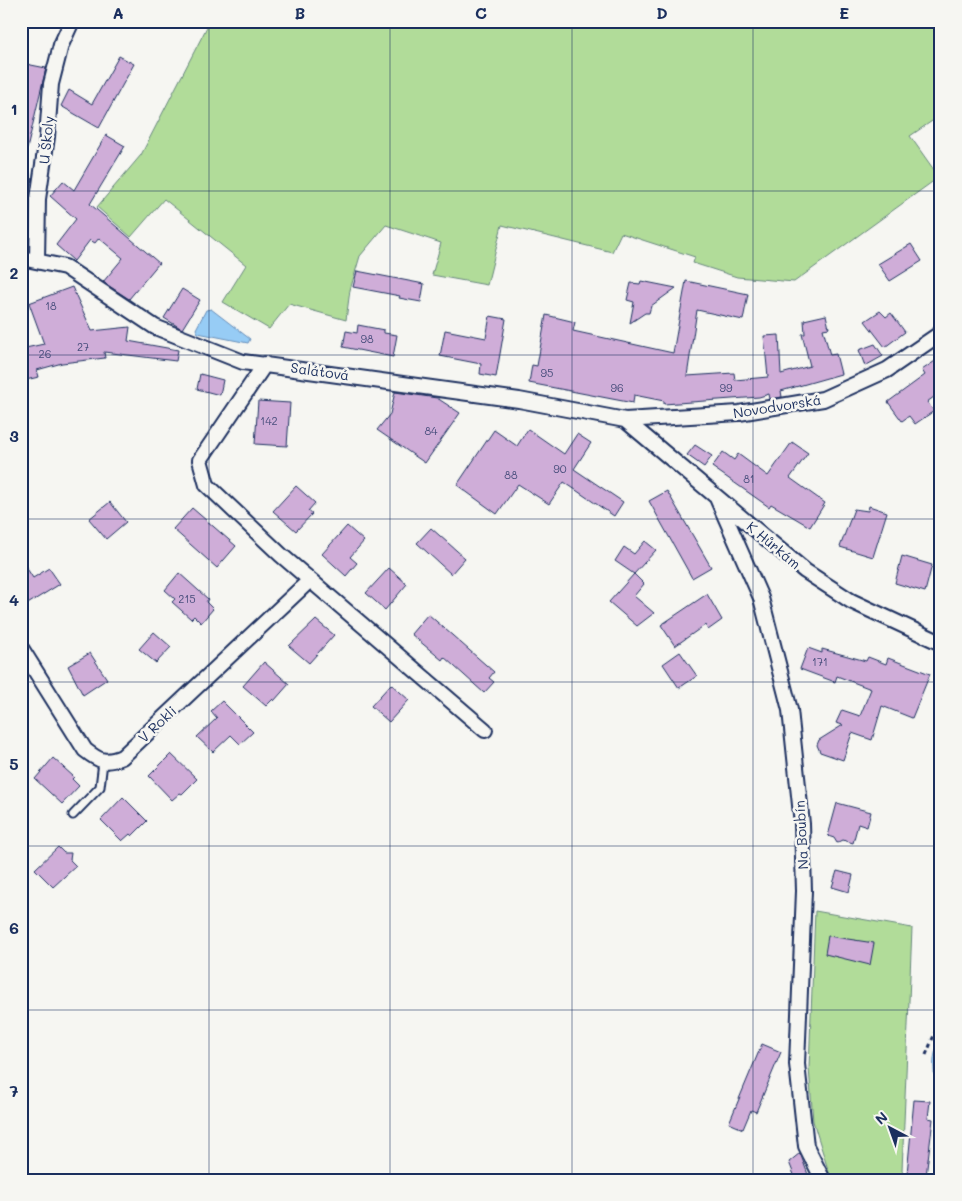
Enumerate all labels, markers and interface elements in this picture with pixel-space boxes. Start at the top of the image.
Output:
text: A [112,2,124,23]
text: B [295,2,305,23]
text: C [475,2,487,23]
text: D [656,2,668,23]
text: E [839,2,849,23]
text: 1 [10,98,18,119]
street label: U Školy [34,115,58,165]
text: 2 [10,262,19,283]
house number: 18 [45,298,57,313]
house number: 98 [360,331,374,346]
house number: 27 [77,339,89,354]
house number: 26 [39,346,51,361]
street label: Salátová [290,357,350,385]
house number: 95 [541,365,553,380]
house number: 96 [610,380,624,395]
house number: 99 [719,380,733,395]
street label: Novodvorská [732,390,822,422]
house number: 142 [260,413,278,428]
house number: 84 [424,423,438,438]
text: 3 [9,425,19,446]
house number: 90 [553,461,567,476]
house number: 88 [504,467,518,482]
house number: 81 [743,471,755,486]
street label: K Hůrkám [743,517,805,573]
text: 4 [9,589,19,610]
house number: 215 [178,591,196,606]
house number: 171 [812,654,828,669]
street label: V Rokli [134,701,180,747]
text: 5 [9,753,19,774]
street label: Na Boubín [790,800,812,870]
text: 6 [9,917,19,938]
text: 7 [10,1080,19,1101]
north arrow [864,1104,914,1154]
text: N [871,1107,891,1128]

